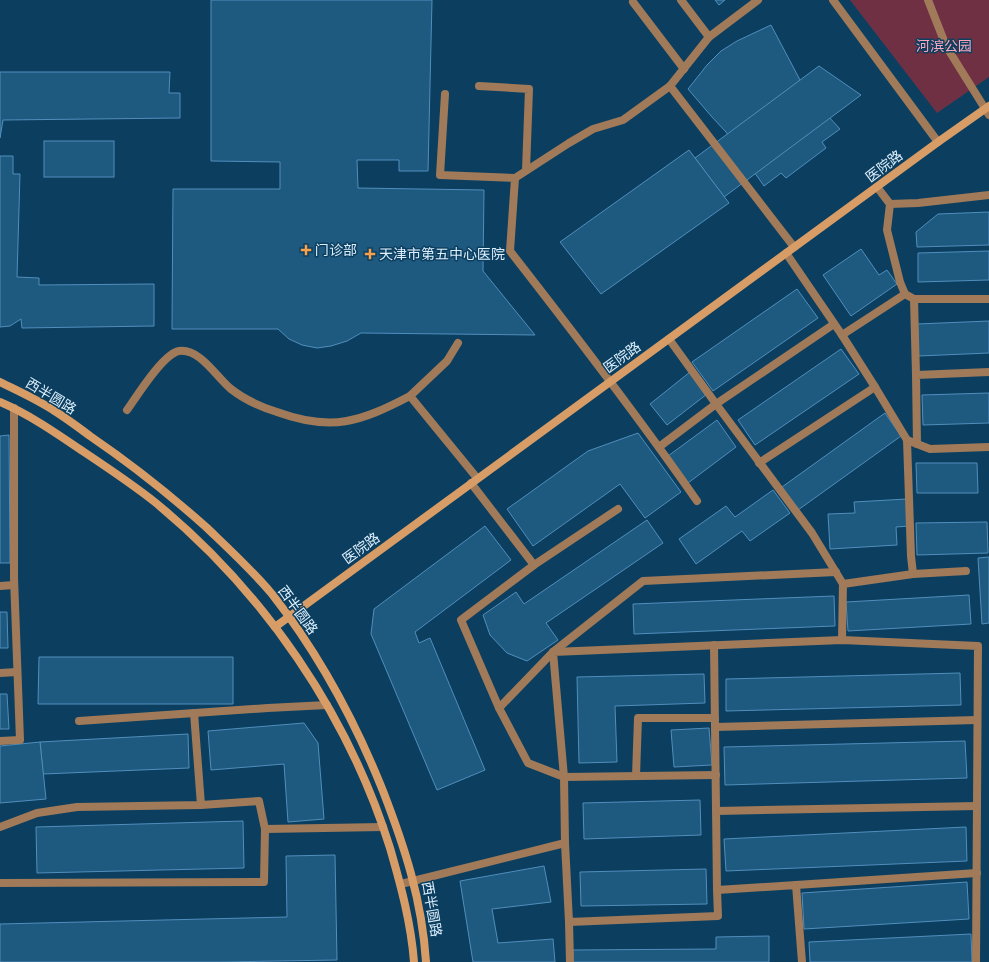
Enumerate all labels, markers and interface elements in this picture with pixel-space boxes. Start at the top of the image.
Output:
park label: 河滨公园 [916,37,972,54]
street label: 医院路 [862,146,906,185]
place label: 门诊部 [315,241,357,258]
marker: 门诊部 [300,244,312,256]
place label: 天津市第五中心医院 [379,245,505,262]
marker: 天津市第五中心医院 [364,248,376,260]
street label: 医院路 [600,337,644,376]
street label: 西半圆路 [23,374,80,417]
street label: 医院路 [339,528,383,567]
street label: 西半圆路 [275,582,322,637]
street label: 西半圆路 [419,880,446,938]

